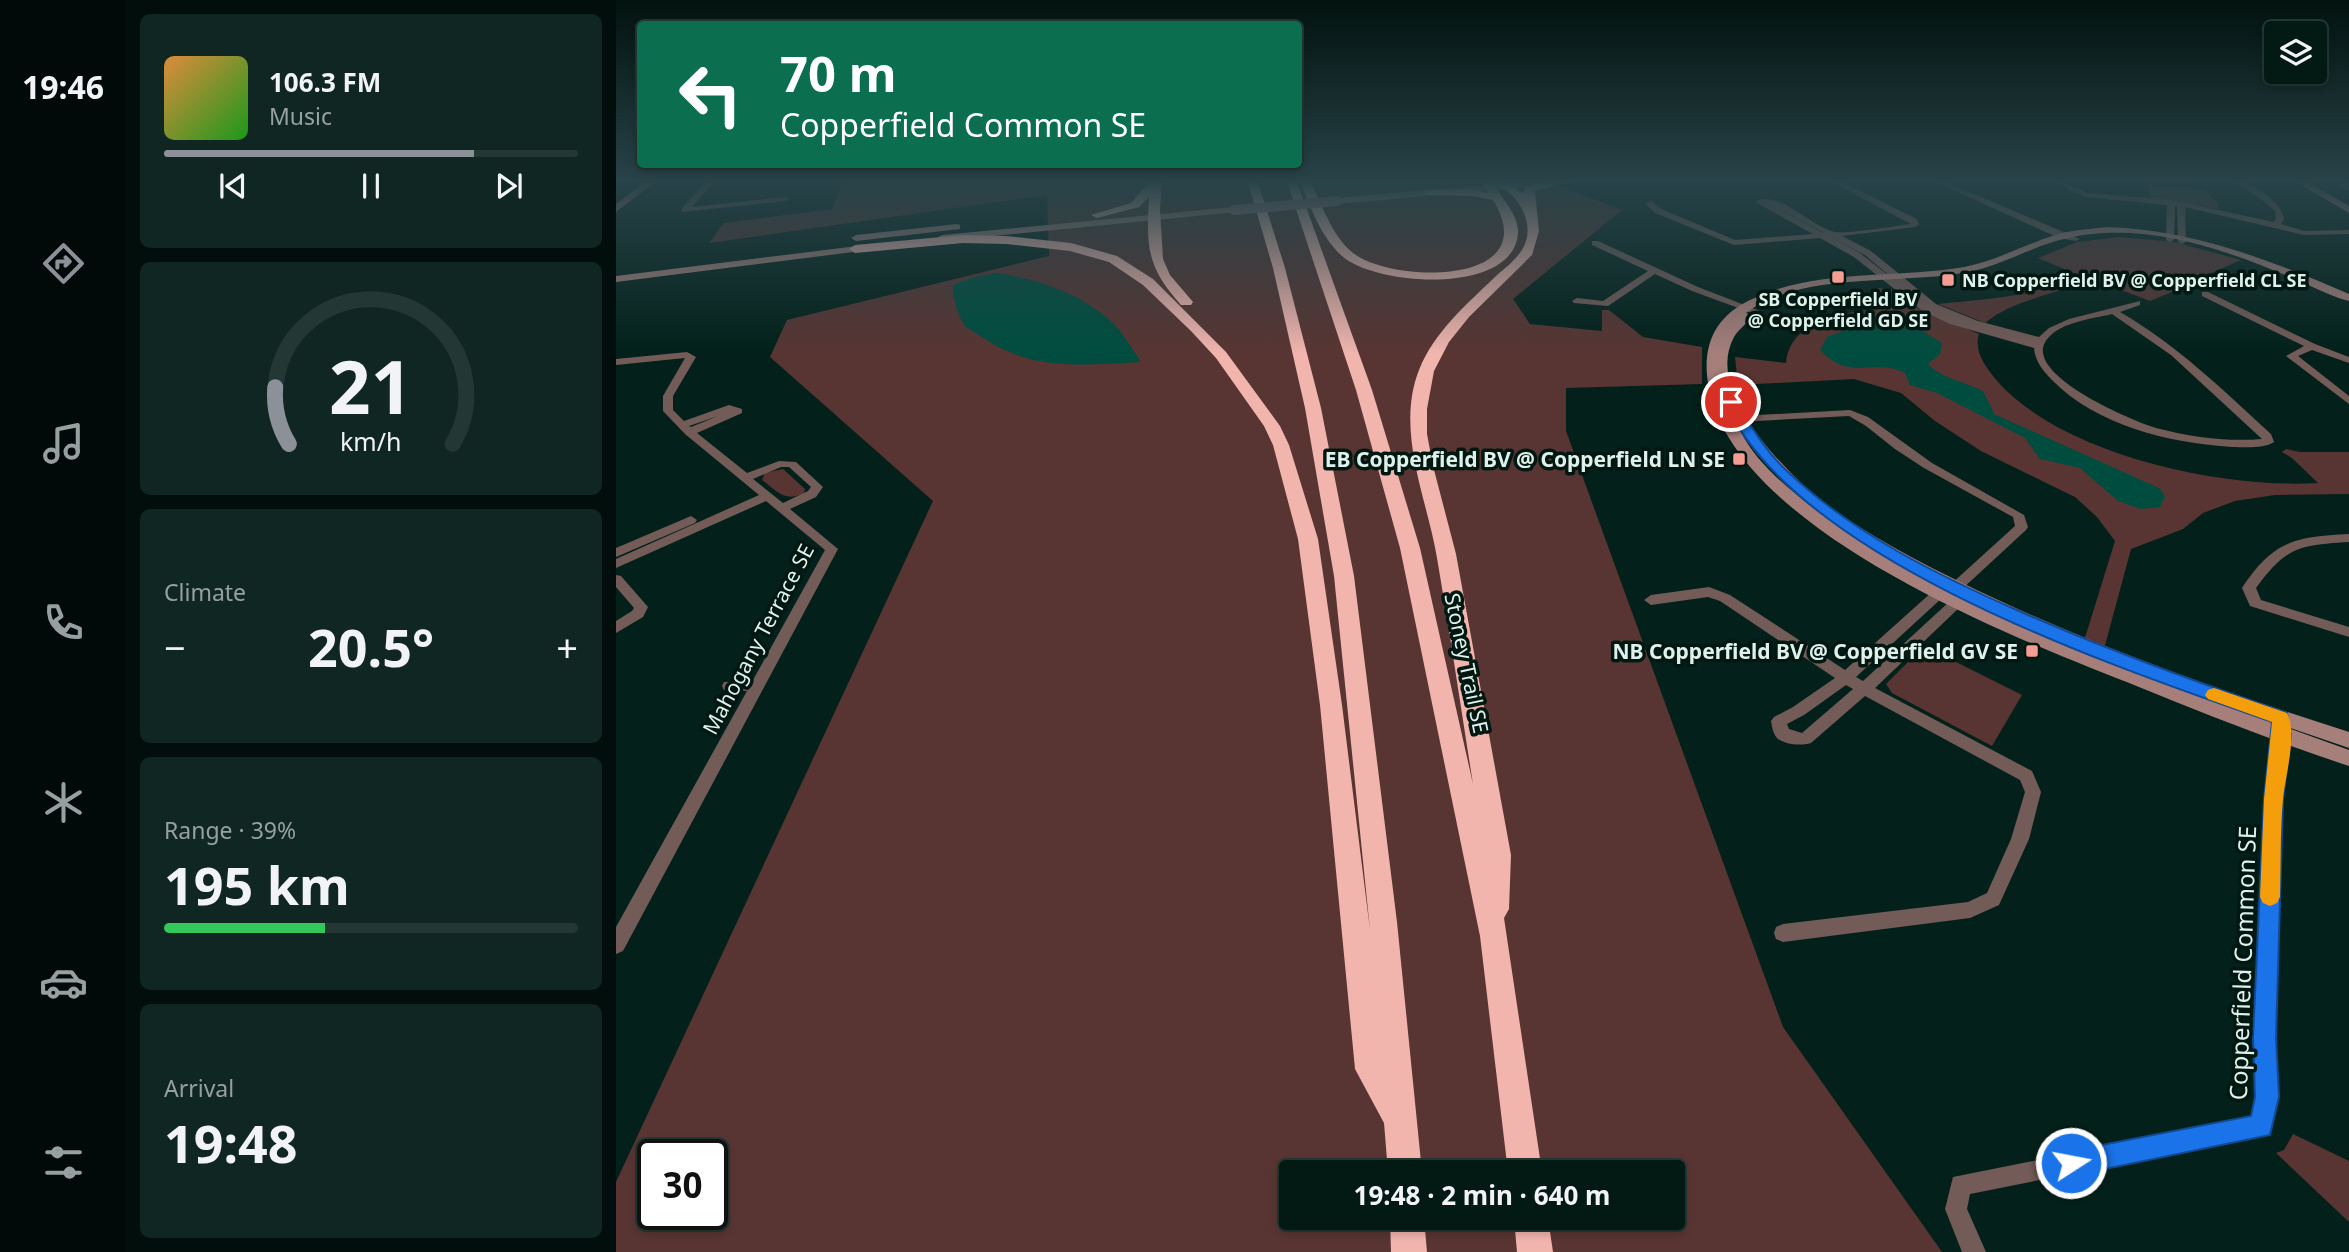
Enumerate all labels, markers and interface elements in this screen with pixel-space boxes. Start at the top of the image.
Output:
map controls [2264,21,2327,84]
button: layers [2264,21,2327,84]
text: 70 m [780,40,897,106]
icon: left [665,49,756,140]
text: 106.3 FM [269,64,381,100]
text: 19:46 [22,65,104,108]
text: Music [269,100,332,132]
text: Copperfield Common SE [780,103,1146,146]
icon: previous [214,167,252,205]
icon: pause [352,167,390,205]
icon: next [490,167,528,205]
icon: directions [39,239,88,288]
place label: NB Copperfield BV @ Copperfield CL SE [1962,268,2306,292]
marker: SB Copperfield BV @ Copperfield GD SE [1830,269,1846,285]
marker: NB Copperfield BV @ Copperfield CL SE [1940,272,1956,288]
place label: SB Copperfield BV @ Copperfield GD SE [1748,287,1928,332]
text: 21 [329,337,413,436]
pin [1701,372,1761,432]
icon: arrive [1712,383,1750,421]
icon: music [39,419,88,468]
text: km/h [340,424,402,458]
place label: EB Copperfield BV @ Copperfield LN SE [1325,445,1725,473]
marker: EB Copperfield BV @ Copperfield LN SE [1731,451,1747,467]
street label: Mahogany Terrace SE [696,539,820,739]
text: Climate [164,576,246,608]
street label: Stoney Trail SE [1438,590,1496,736]
icon: phone [39,598,88,647]
text: 20.5° [308,611,434,682]
text: − [164,621,186,673]
text: + [556,621,578,673]
place label: NB Copperfield BV @ Copperfield GV SE [1612,637,2018,665]
marker: NB Copperfield BV @ Copperfield GV SE [2024,643,2040,659]
icon: climate [39,778,88,827]
text: Range · 39% [164,814,296,846]
street label: Copperfield Common SE [2221,825,2263,1101]
text: 195 km [164,849,350,920]
icon: car [39,958,88,1007]
text: Arrival [164,1072,234,1104]
text: 19:48 [164,1107,298,1178]
position arrow [2034,1126,2108,1200]
icon: filters [39,1138,88,1187]
speed limit sign: 30 [637,1139,728,1230]
text: 19:48 · 2 min · 640 m [1354,1177,1610,1213]

